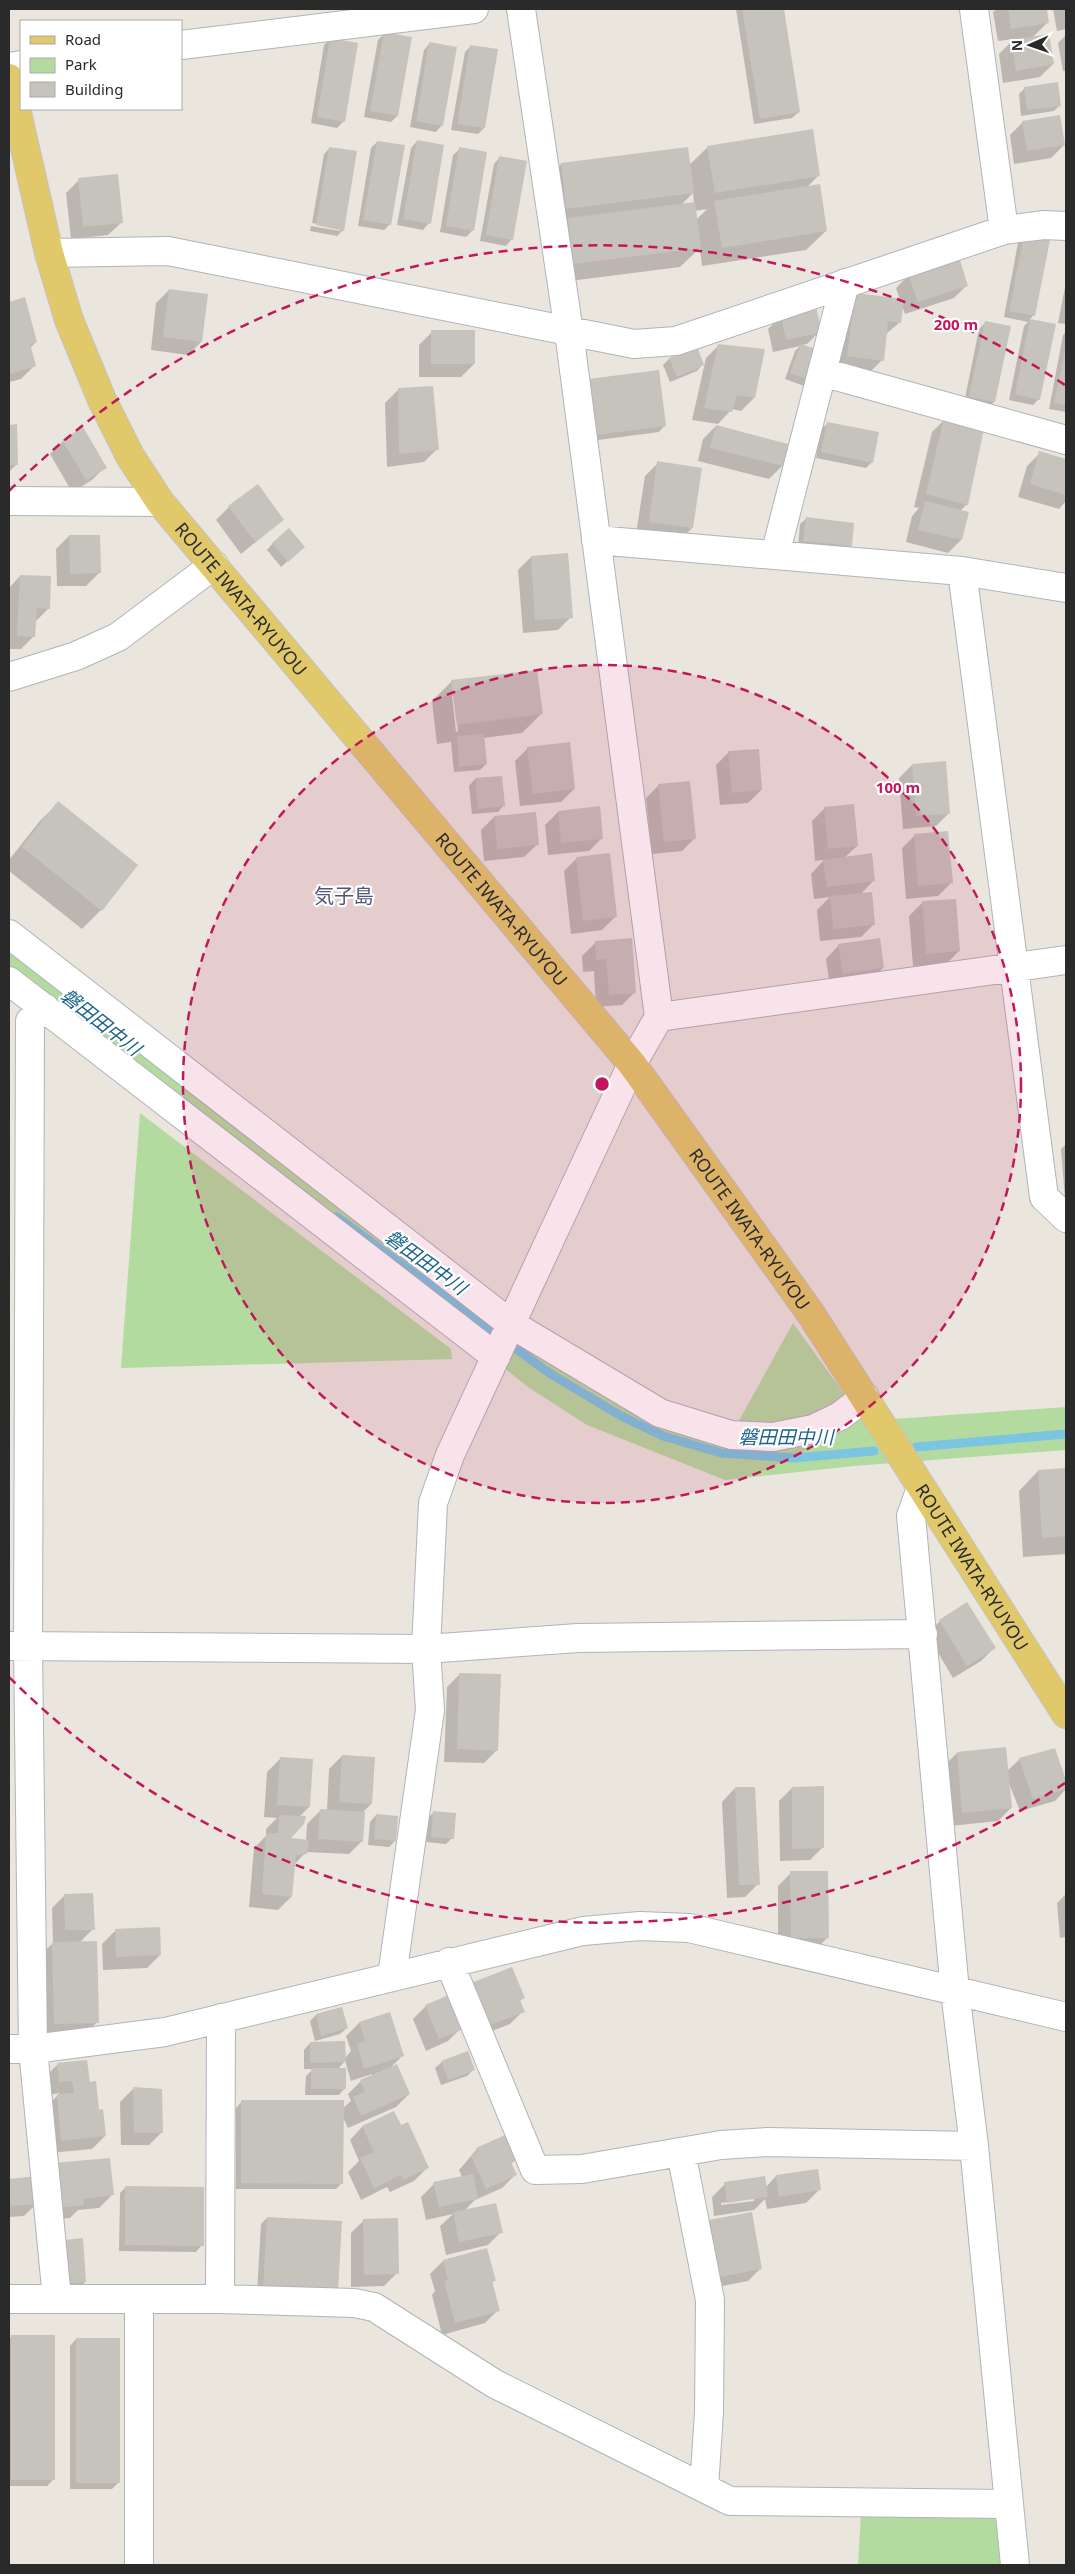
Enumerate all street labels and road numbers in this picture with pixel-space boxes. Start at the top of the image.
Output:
street label: ROUTE IWATA-RYUYOU [170,517,313,681]
street label: ROUTE IWATA-RYUYOU [430,827,573,991]
street label: ROUTE IWATA-RYUYOU [684,1143,816,1314]
street label: ROUTE IWATA-RYUYOU [910,1479,1034,1655]

